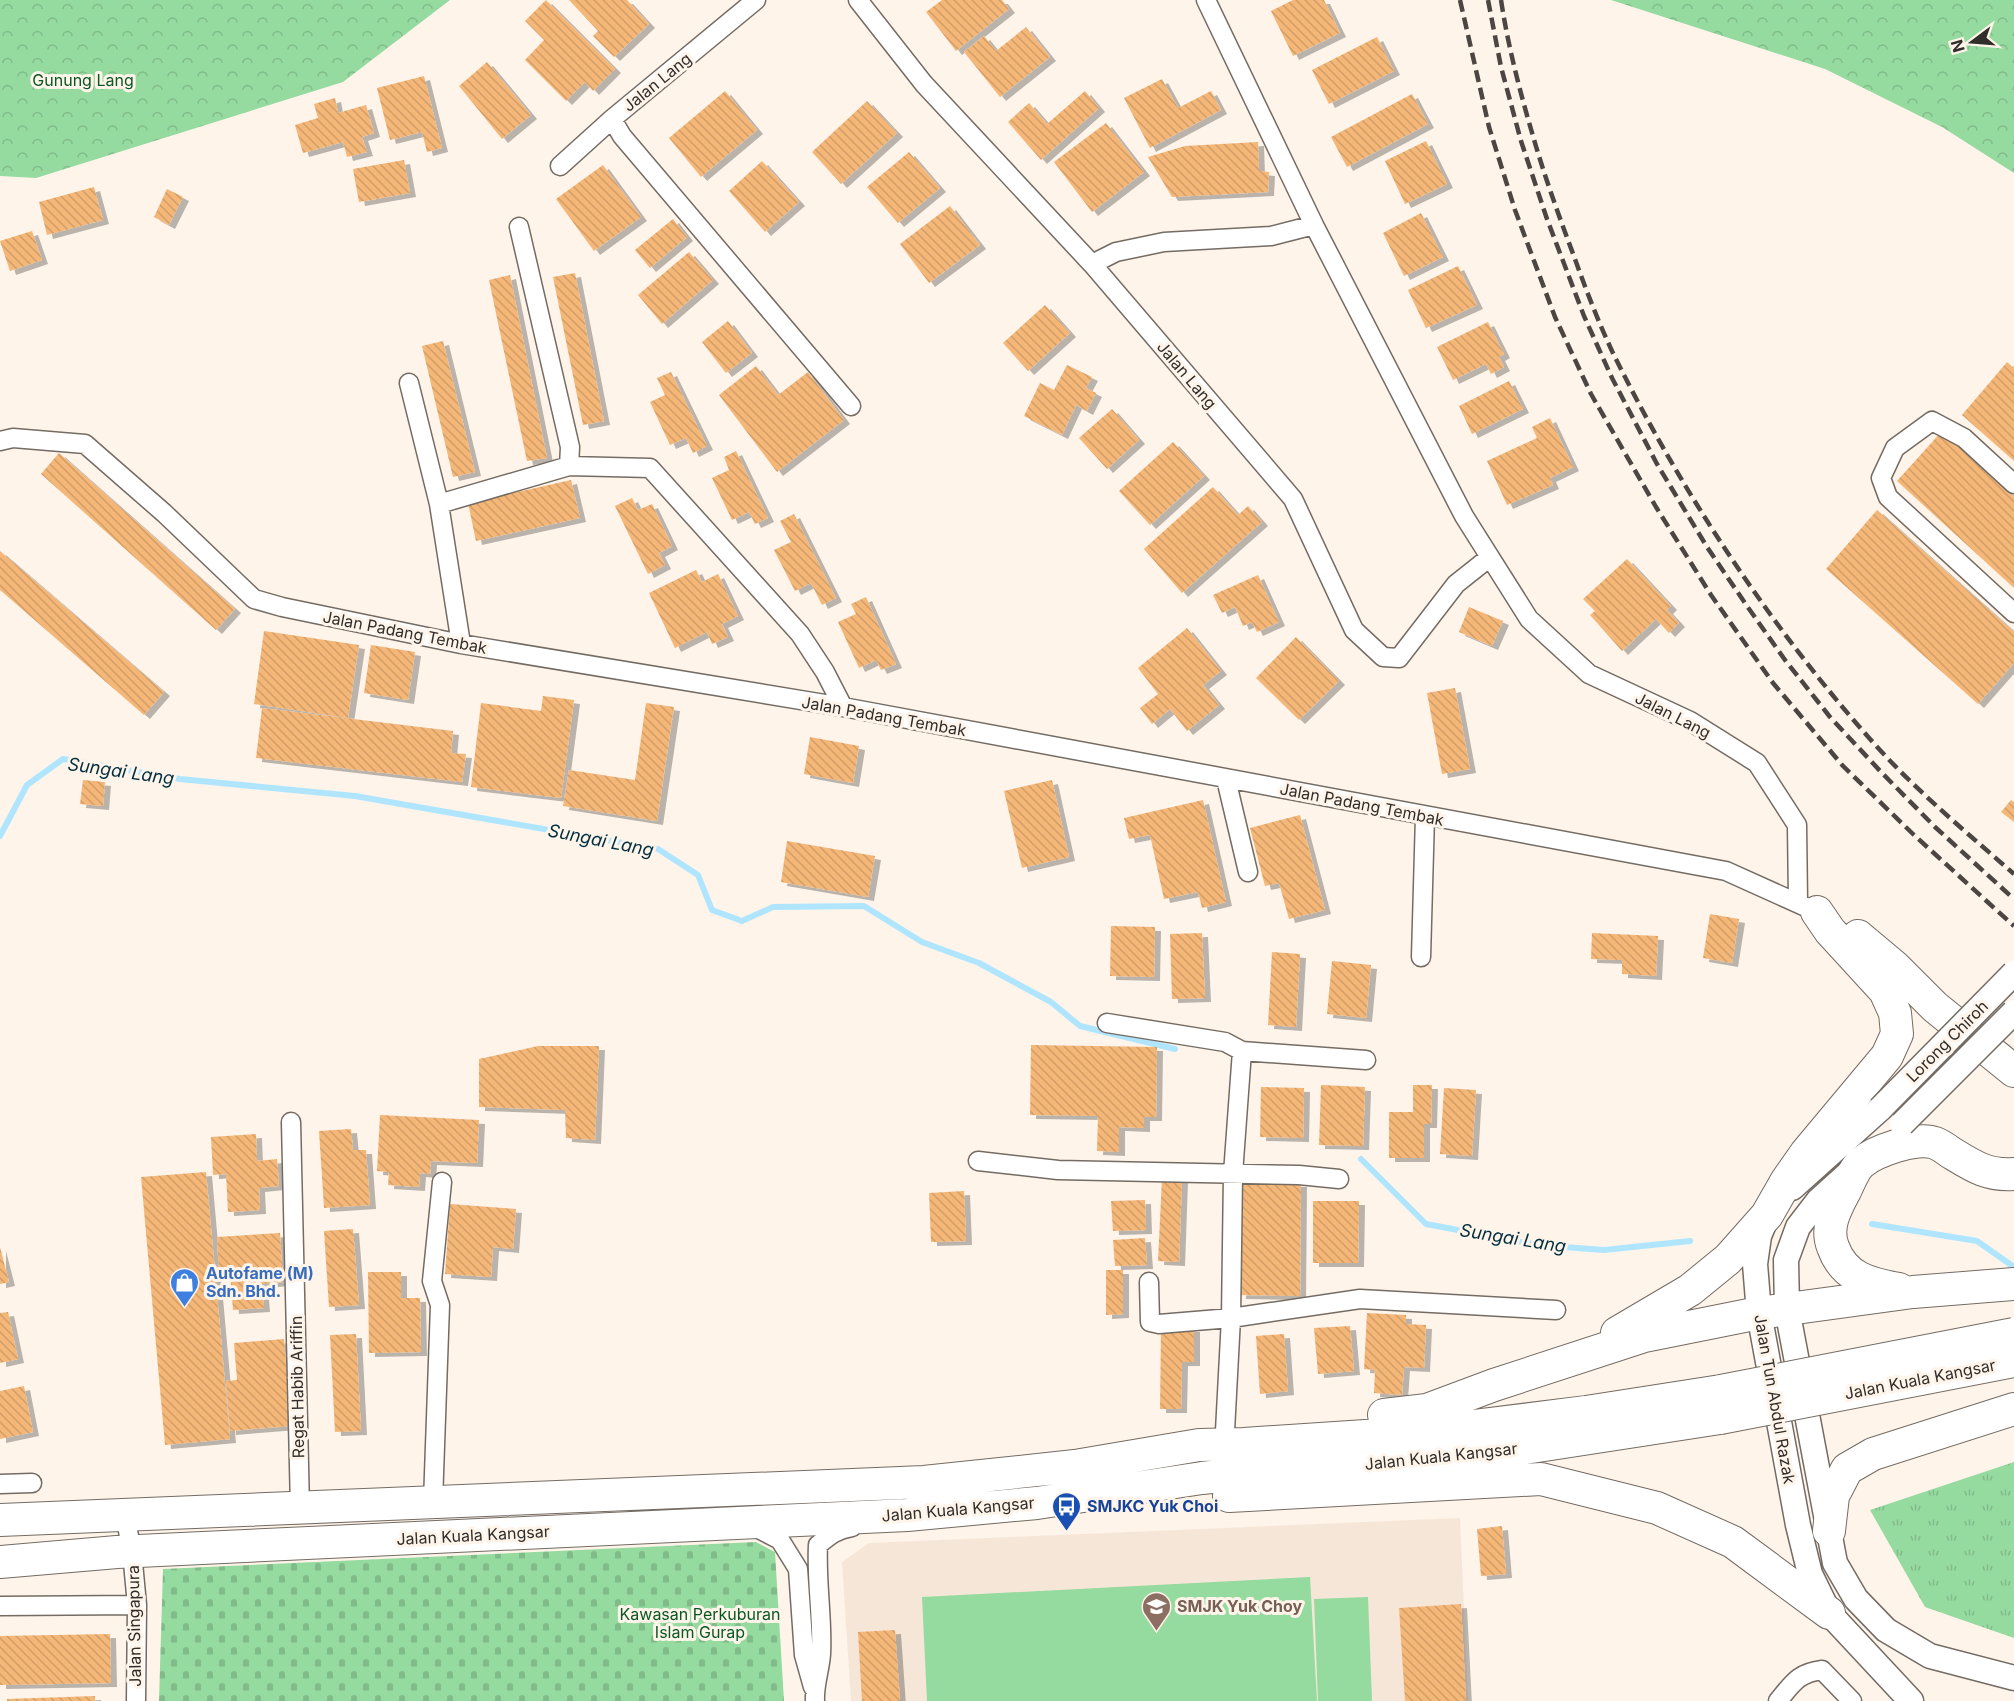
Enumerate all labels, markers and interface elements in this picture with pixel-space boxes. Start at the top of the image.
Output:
north arrow [1942,12,2002,72]
text: N [1946,38,1969,55]
street label: Jalan Lang [619,48,695,116]
park label: Gunung Lang [32,70,134,90]
street label: Jalan Lang [1153,337,1221,413]
street label: Jalan Padang Tembak [321,606,489,658]
street label: Jalan Lang [1632,687,1714,743]
street label: Jalan Padang Tembak [800,692,968,740]
water label: Sungai Lang [66,753,176,789]
street label: Jalan Padang Tembak [1278,778,1446,830]
water label: Sungai Lang [546,819,656,861]
street label: Lorong Chiroh [1902,996,1992,1086]
water label: Sungai Lang [1458,1219,1568,1257]
place label: Autofame (M) Sdn. Bhd. [206,1263,314,1301]
shop icon: Autofame (M) Sdn. Bhd. [169,1266,201,1308]
street label: Jalan Tun Abdul Razak [1750,1313,1800,1486]
street label: Regat Habib Ariffin [286,1316,308,1458]
street label: Jalan Kuala Kangsar [1843,1355,1997,1403]
street label: Jalan Kuala Kangsar [1364,1438,1518,1474]
bus stop icon: SMJKC Yuk Choi [1050,1490,1082,1532]
street label: Jalan Kuala Kangsar [881,1492,1035,1526]
place label: SMJKC Yuk Choi [1087,1496,1218,1516]
street label: Jalan Kuala Kangsar [396,1521,550,1549]
street label: Jalan Singapura [123,1565,145,1687]
school or university icon: SMJK Yuk Choy [1140,1590,1172,1632]
place label: SMJK Yuk Choy [1177,1596,1302,1616]
park label: Kawasan Perkuburan Islam Gurap [620,1604,780,1642]

